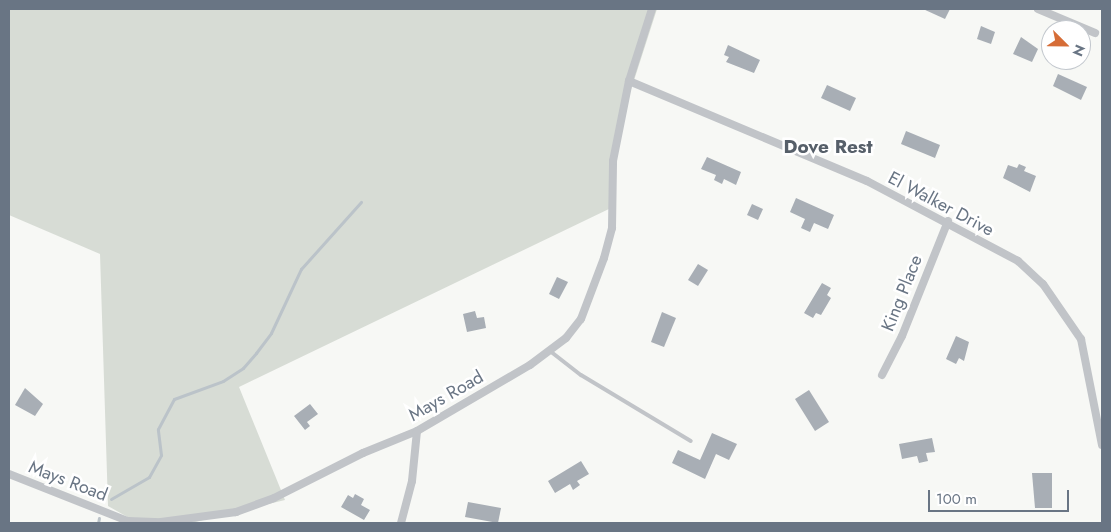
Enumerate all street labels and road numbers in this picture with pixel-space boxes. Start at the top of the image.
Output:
street label: El Walker Drive [884,167,998,241]
street label: King Place [877,252,927,334]
street label: Mays Road [405,366,487,426]
street label: Mays Road [26,456,110,506]

